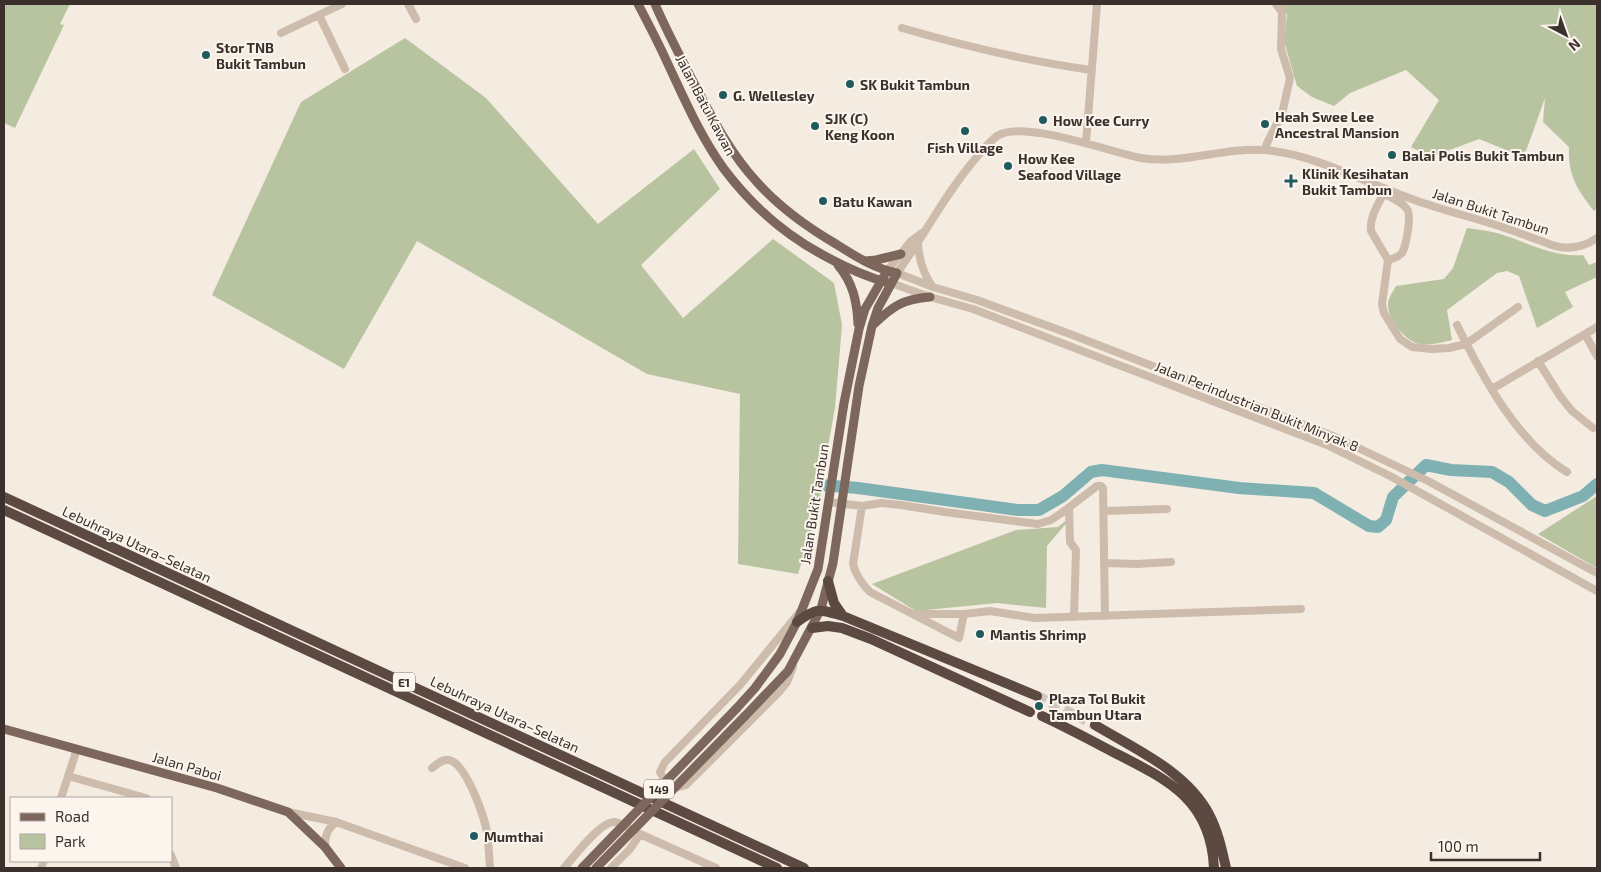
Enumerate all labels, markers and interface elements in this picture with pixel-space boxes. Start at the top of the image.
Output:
north arrow [1541,10,1591,60]
text: N [1565,35,1584,55]
place label: Stor TNB Bukit Tambun [216,39,306,72]
marker: Stor TNB Bukit Tambun [200,49,212,61]
street label: Jalan Batu Kawan [672,52,740,158]
place label: SK Bukit Tambun [860,76,970,93]
marker: SK Bukit Tambun [844,78,856,90]
place label: G. Wellesley [733,87,815,104]
marker: G. Wellesley [717,89,729,101]
place label: Heah Swee Lee Ancestral Mansion [1275,108,1399,141]
place label: SJK (C) Keng Koon [825,110,895,143]
place label: How Kee Curry [1053,112,1149,129]
marker: How Kee Curry [1037,114,1049,126]
marker: Heah Swee Lee Ancestral Mansion [1259,118,1271,130]
marker: SJK (C) Keng Koon [809,120,821,132]
marker: Fish Village [959,125,971,137]
place label: Fish Village [927,139,1003,156]
place label: Balai Polis Bukit Tambun [1402,147,1564,164]
marker: Balai Polis Bukit Tambun [1386,149,1398,161]
place label: How Kee Seafood Village [1018,150,1121,183]
marker: How Kee Seafood Village [1002,160,1014,172]
place label: Klinik Kesihatan Bukit Tambun [1302,165,1409,198]
marker: Klinik Kesihatan Bukit Tambun [1284,174,1298,188]
street label: Jalan Bukit Tambun [1430,184,1552,238]
place label: Batu Kawan [833,193,912,210]
marker: Batu Kawan [817,195,829,207]
street label: Jalan Perindustrian Bukit Minyak 8 [1153,357,1361,455]
street label: Jalan Bukit Tambun [796,443,832,565]
street label: Lebuhraya Utara–Selatan [60,502,214,586]
place label: Mantis Shrimp [990,626,1086,643]
marker: Mantis Shrimp [974,628,986,640]
road number: E1 [393,672,415,692]
street label: Lebuhraya Utara–Selatan [428,672,582,756]
place label: Plaza Tol Bukit Tambun Utara [1049,690,1146,723]
marker: Plaza Tol Bukit Tambun Utara [1033,700,1045,712]
street label: Jalan Paboi [151,748,223,784]
road number: 149 [644,780,674,799]
legend [10,797,172,862]
text: Road [55,807,90,825]
place label: Mumthai [484,828,543,845]
marker: Mumthai [468,830,480,842]
scale bar [1431,830,1540,862]
text: Park [55,832,86,850]
text: 100 m [1438,837,1479,855]

